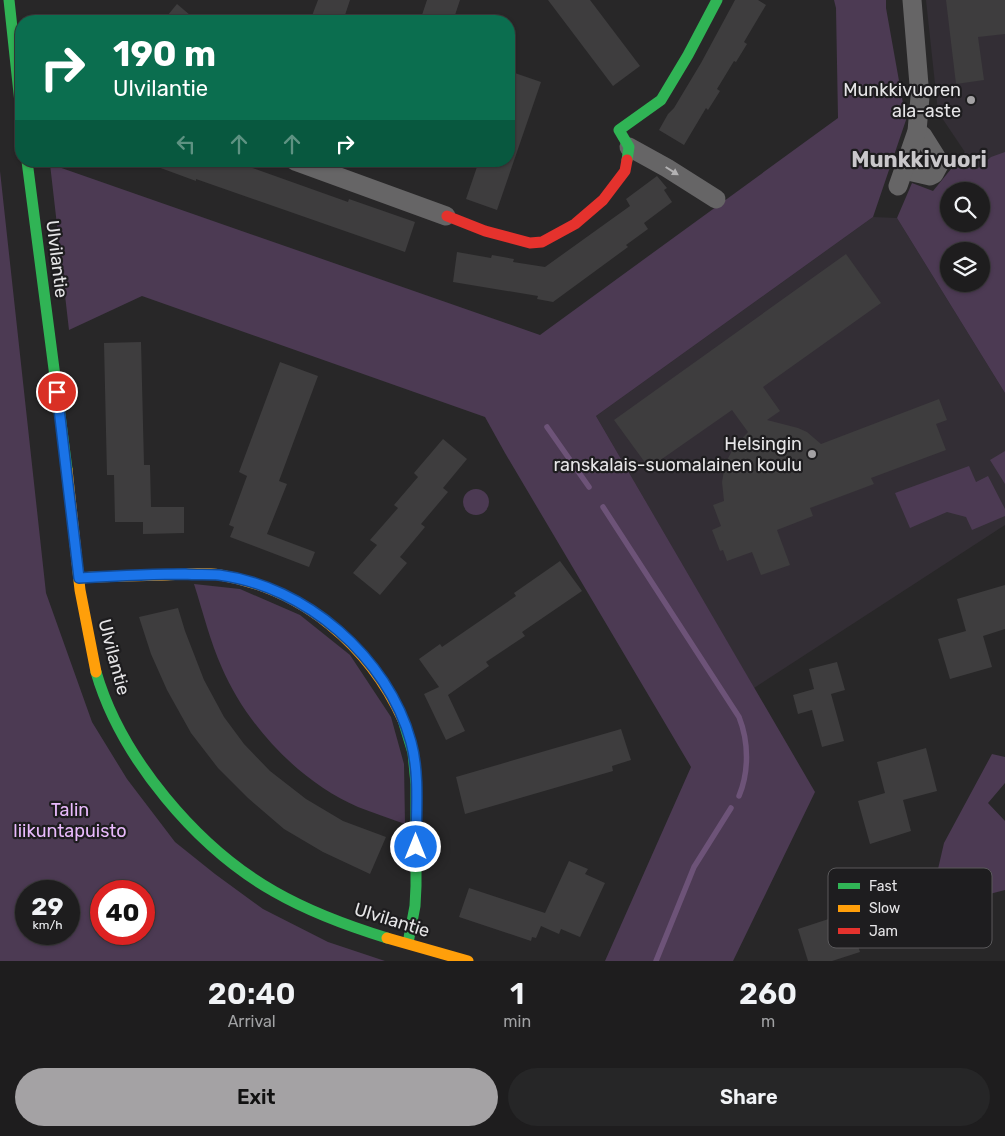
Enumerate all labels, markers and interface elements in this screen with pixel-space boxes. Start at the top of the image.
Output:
text: 190 m [113,33,216,75]
icon: right [30,35,95,100]
text: Ulvilantie [113,75,208,102]
place label: Munkkivuoren ala-aste [843,79,961,122]
marker: Munkkivuoren ala-aste [965,94,977,106]
icon: left [172,130,200,158]
icon: ahead [225,130,253,158]
icon: ahead [278,130,306,158]
icon: right [331,130,359,158]
district label: Munkkivuori [851,146,987,173]
one-way arrow [665,166,678,176]
map controls [940,182,990,292]
button: search [940,182,990,232]
street label: Ulvilantie [41,219,73,299]
button: layers [940,242,990,292]
pin [36,371,78,413]
icon: arrive [43,378,71,406]
place label: Helsingin ranskalais-suomalainen koulu [553,433,802,476]
marker: Helsingin ranskalais-suomalainen koulu [806,448,818,460]
street label: Ulvilantie [93,617,135,697]
park label: Talin liikuntapuisto [13,799,127,842]
position arrow [389,820,441,872]
legend [828,868,992,948]
text: Fast [869,878,898,895]
speed limit sign: 40 [90,880,155,945]
text: 29 [31,892,64,921]
street label: Ulvilantie [352,898,432,942]
text: Slow [869,900,900,917]
text: km/h [33,918,62,932]
text: Jam [869,923,898,940]
text: 20:40 [208,976,295,1012]
text: 1 [510,976,524,1012]
text: 260 [739,976,797,1012]
text: Arrival [228,1012,276,1031]
text: min [503,1012,531,1031]
text: m [761,1012,775,1031]
button: Exit [15,1068,498,1126]
button: Share [508,1068,990,1126]

